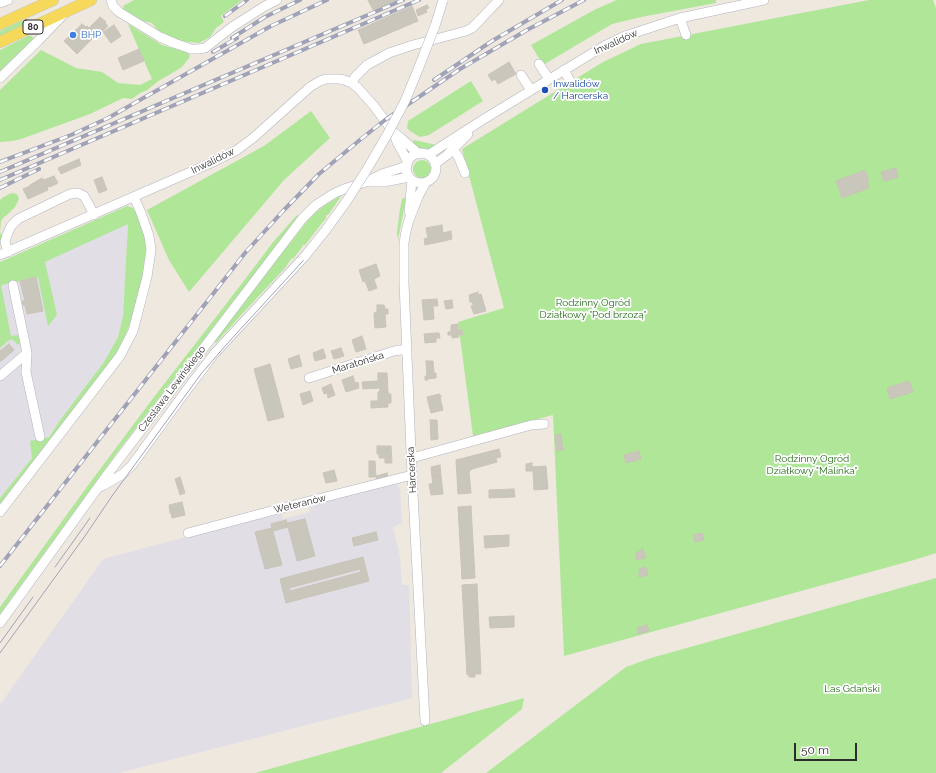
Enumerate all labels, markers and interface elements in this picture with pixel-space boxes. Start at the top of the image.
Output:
road number: 80 [23,20,43,34]
street label: Inwalidów [592,27,640,57]
place label: BHP [81,29,101,41]
marker: BHP [68,30,78,40]
place label: Inwalidów / Harcerska [553,78,608,102]
marker: Inwalidów / Harcerska [540,85,550,95]
street label: Inwalidów [189,145,237,177]
park label: Rodzinny Ogród Działkowy "Pod brzozą" [540,297,646,320]
street label: Czesława Lewińskiego [136,344,208,434]
street label: Maratońska [331,349,385,377]
street label: Harcerska [405,446,419,494]
park label: Rodzinny Ogród Działkowy "Malinka" [767,453,857,476]
street label: Weteranów [273,492,327,516]
park label: Las Gdański [824,683,880,695]
scale bar [796,735,859,761]
text: 50 m [801,743,829,757]

